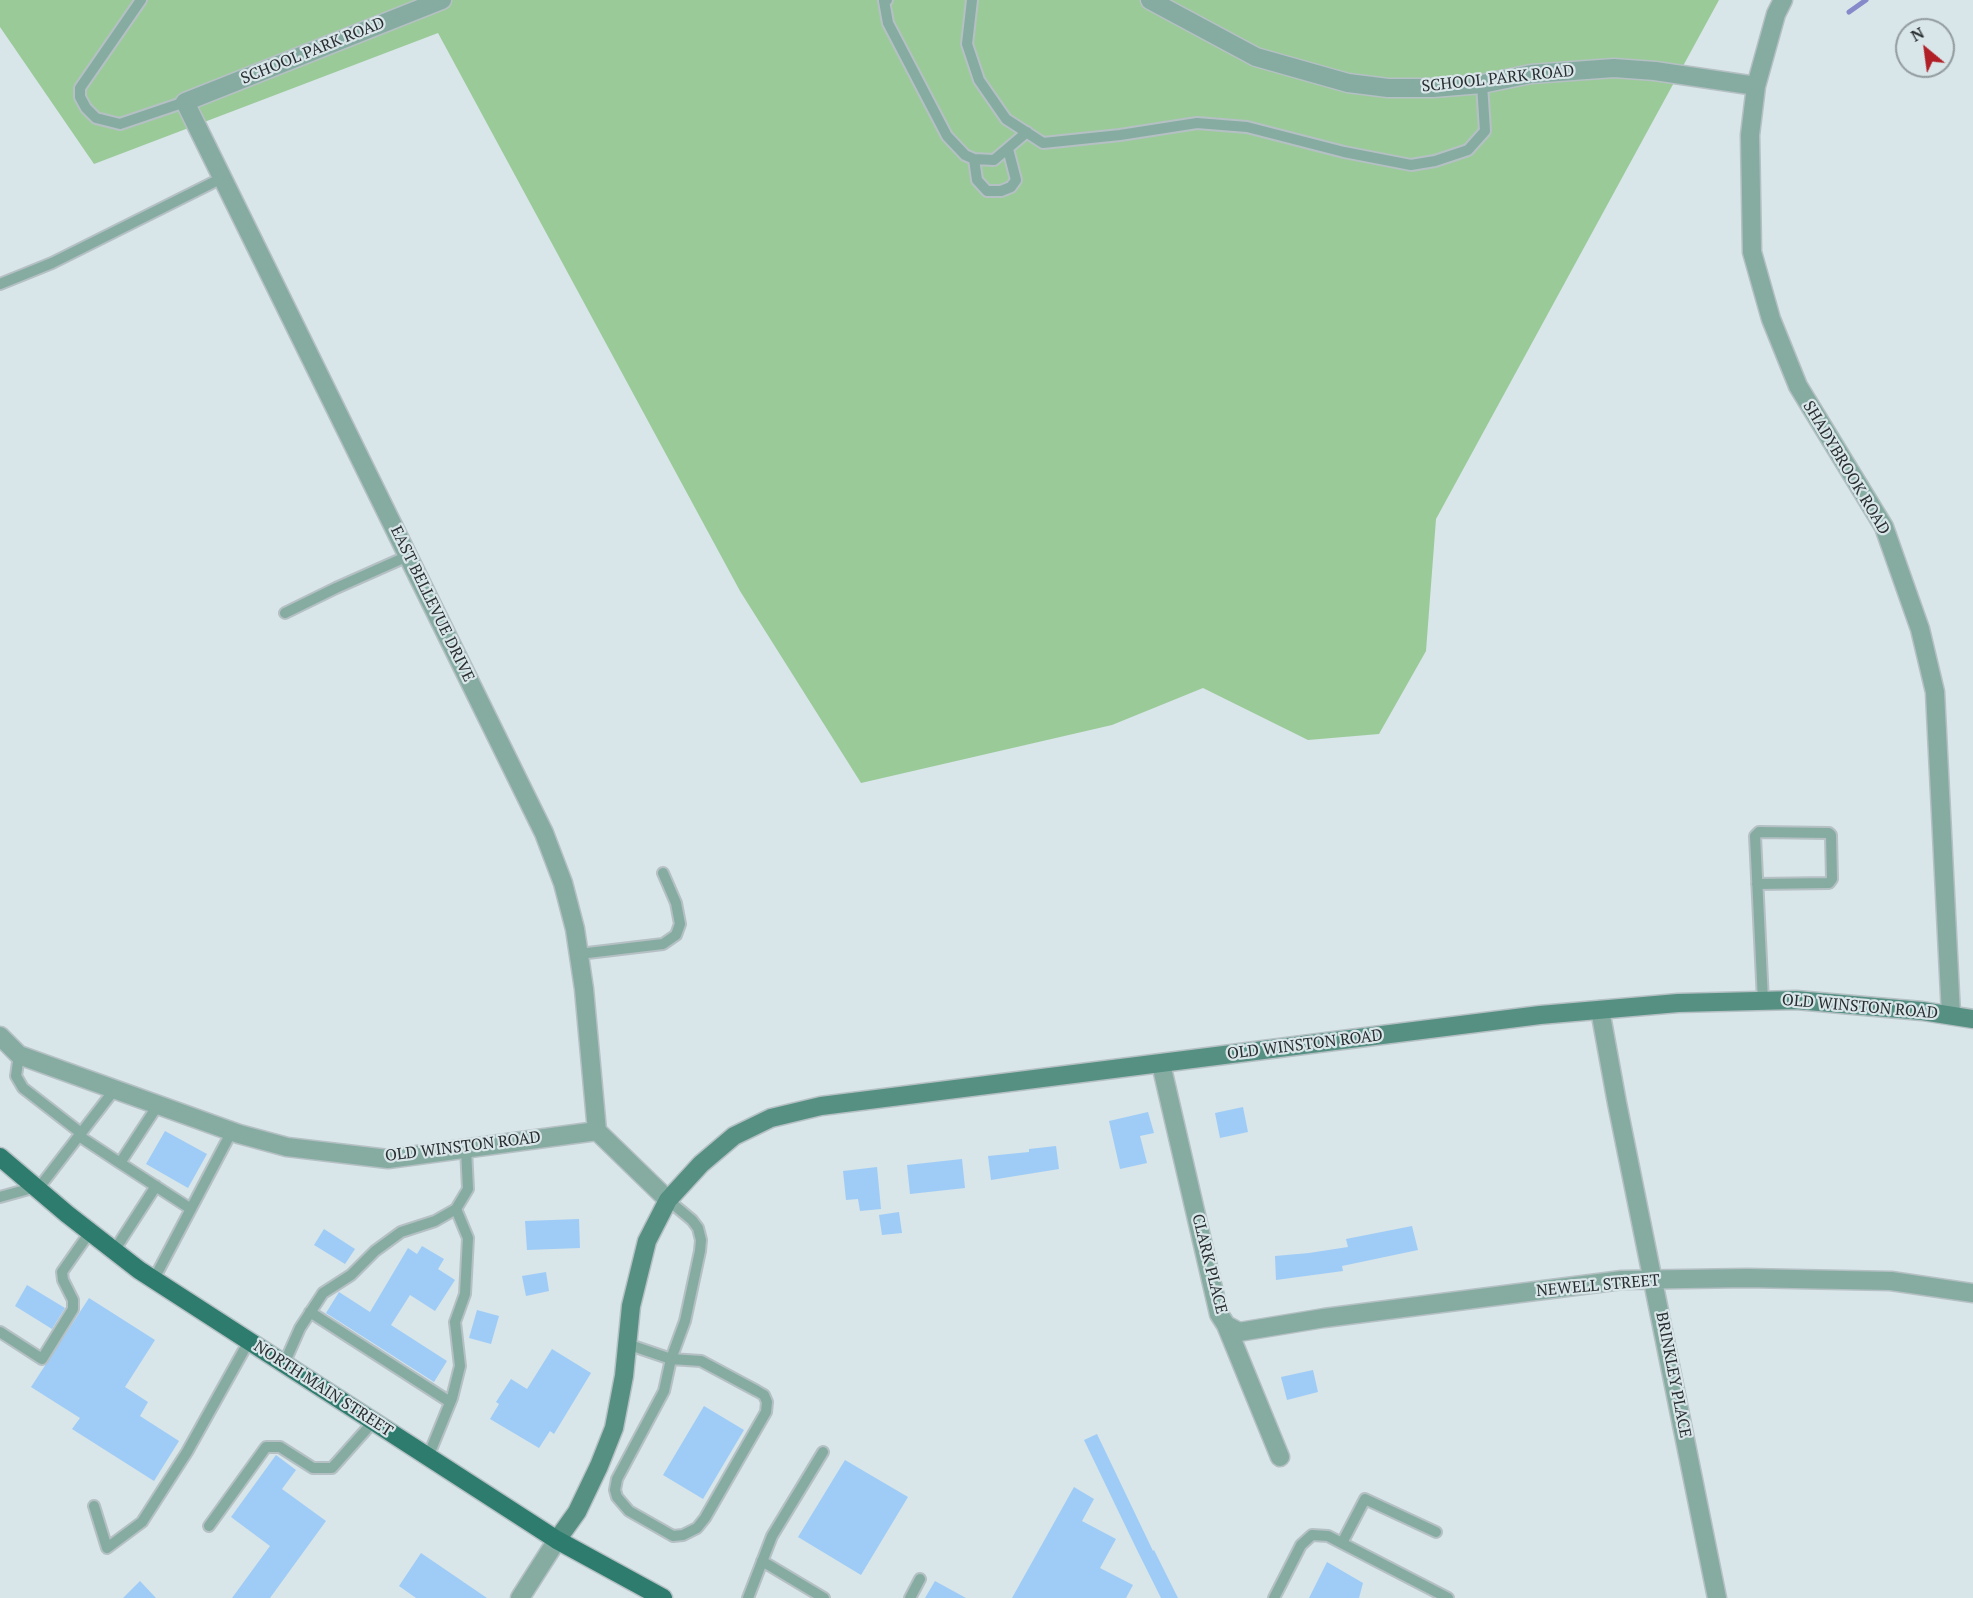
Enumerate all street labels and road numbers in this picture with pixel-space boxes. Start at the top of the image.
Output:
street label: SCHOOL PARK ROAD [238,13,388,89]
street label: SCHOOL PARK ROAD [1421,61,1575,97]
street label: SHADYBROOK ROAD [1799,398,1893,538]
street label: EAST BELLEVUE DRIVE [386,523,478,685]
street label: OLD WINSTON ROAD [1781,991,1939,1023]
street label: OLD WINSTON ROAD [1226,1026,1384,1064]
street label: OLD WINSTON ROAD [384,1128,542,1166]
street label: CLARK PLACE [1187,1212,1231,1316]
street label: NEWELL STREET [1535,1271,1661,1301]
street label: BRINKLEY PLACE [1651,1310,1695,1440]
street label: NORTH MAIN STREET [250,1337,396,1441]

